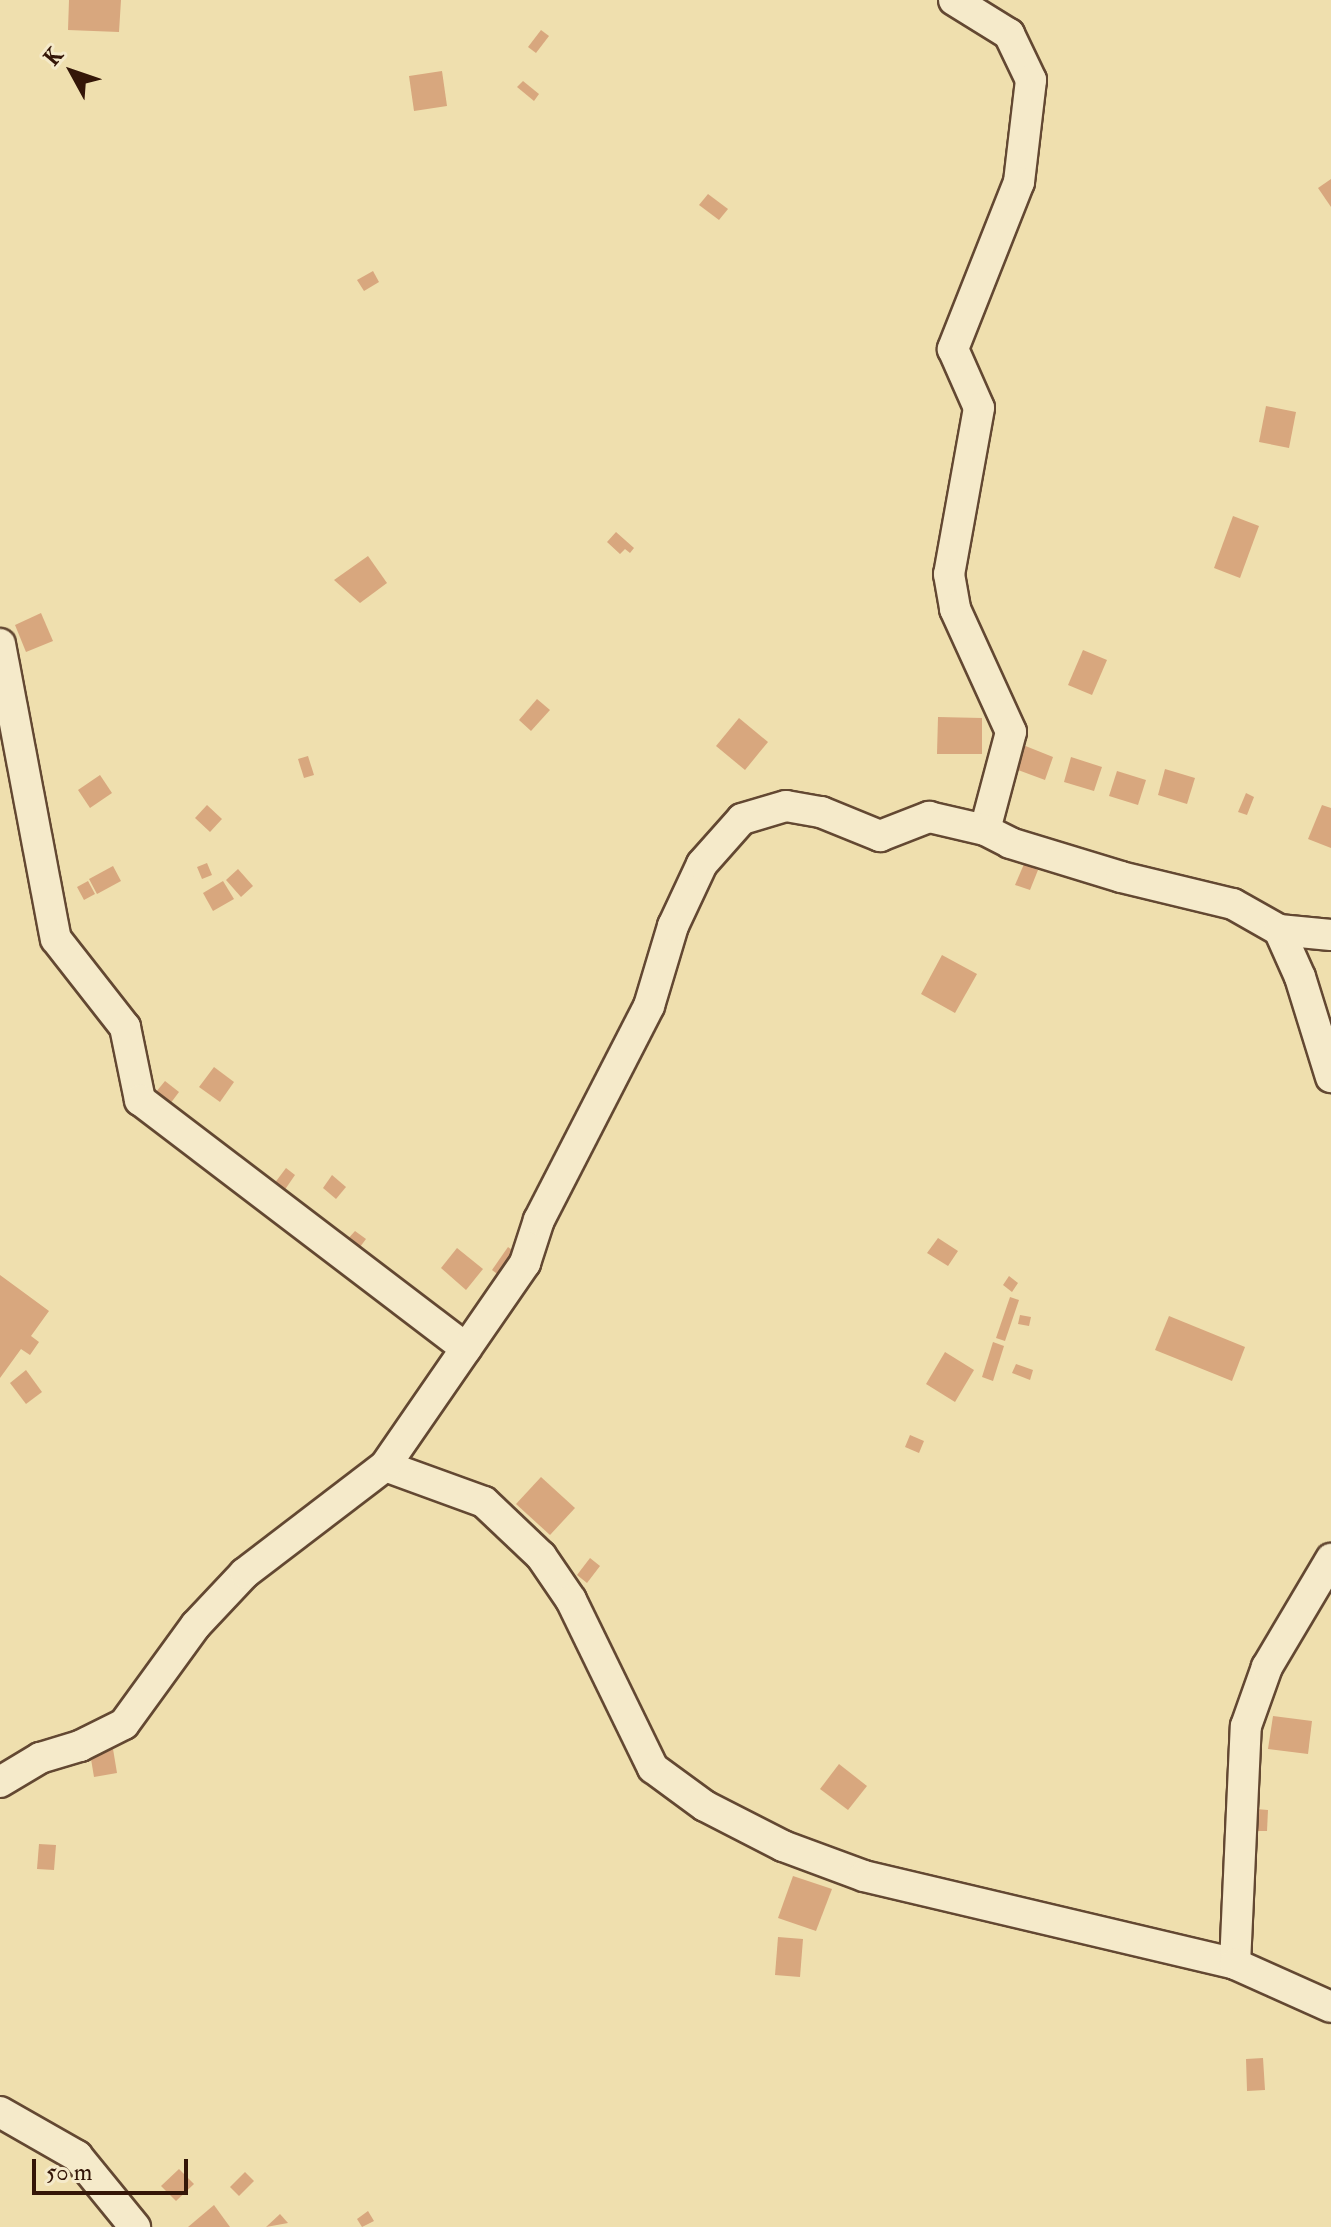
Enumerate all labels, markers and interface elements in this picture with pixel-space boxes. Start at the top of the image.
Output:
north arrow [32,32,112,112]
text: K [38,42,69,71]
scale bar [36,2143,192,2193]
text: 50 m [46,2157,92,2188]

